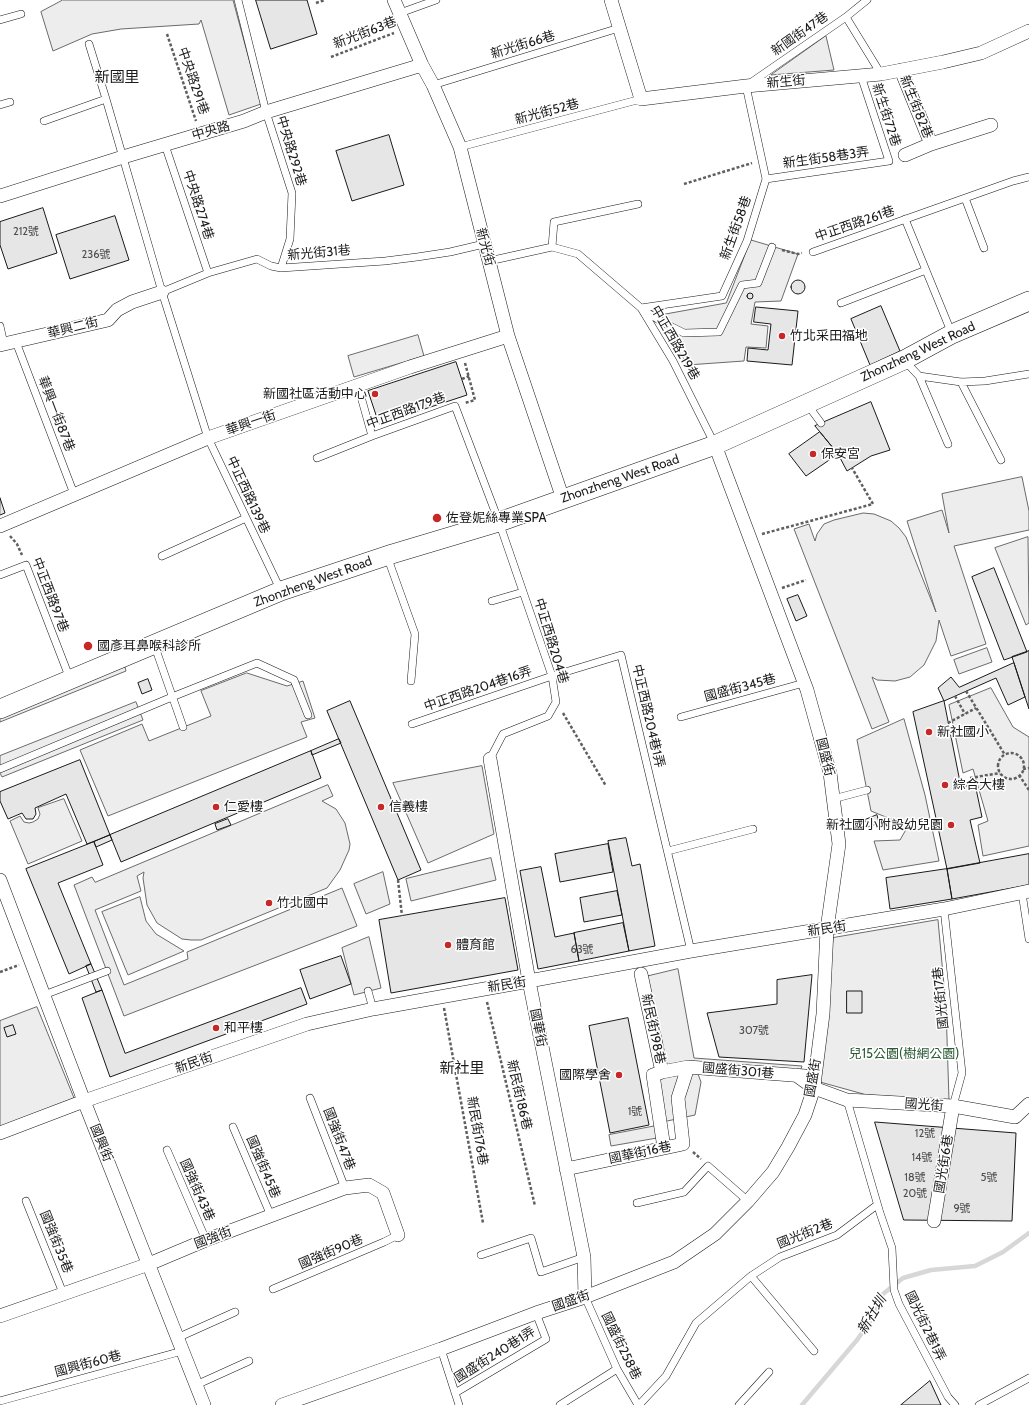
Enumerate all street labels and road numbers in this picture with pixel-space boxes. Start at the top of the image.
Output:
street label: 新國街47巷 [768,9,832,59]
street label: 新光街63巷 [331,14,399,52]
street label: 新光街66巷 [489,28,557,62]
street label: 中央路291巷 [174,45,212,117]
street label: 新生街 [766,73,806,91]
street label: 新生街82巷 [896,73,936,141]
street label: 新生街72巷 [868,82,904,148]
street label: 新光街52巷 [513,96,581,128]
street label: 中央路292巷 [273,114,309,188]
street label: 中央路 [190,118,232,144]
street label: 新生街58巷3弄 [782,144,870,172]
street label: 中央路274巷 [179,168,217,242]
street label: 新生街58巷 [717,194,755,262]
street label: 中正西路261巷 [813,203,897,245]
street label: 新光街 [472,226,498,268]
street label: 新光街31巷 [287,242,351,264]
street label: 中正西路219巷 [647,303,703,383]
street label: 華興二街 [46,314,100,342]
street label: Zhonzheng West Road [858,319,978,385]
street label: 華興一街87巷 [34,374,78,454]
street label: 中正西路179巷 [364,389,448,433]
street label: 華興一街 [224,407,278,439]
street label: Zhonzheng West Road [559,451,681,507]
street label: 中正西路139巷 [223,454,273,536]
street label: Zhonzheng West Road [252,553,374,611]
street label: 中正西路97巷 [29,555,71,635]
street label: 中正西路204巷 [531,596,571,686]
street label: 中正西路204巷16弄 [422,663,534,715]
street label: 中正西路204巷1弄 [629,663,667,769]
street label: 國盛街345巷 [702,671,778,705]
street label: 國盛街 [813,736,837,778]
street label: 新民街 [807,918,847,940]
street label: 國光街17巷 [930,966,952,1030]
street label: 新民街 [487,974,527,996]
street label: 新民街198巷 [638,992,668,1066]
street label: 國華街 [527,1007,549,1049]
street label: 新民街 [173,1049,215,1077]
street label: 國盛街 [802,1057,824,1099]
street label: 新民街186巷 [503,1058,535,1132]
street label: 國盛街301巷 [701,1060,775,1082]
street label: 新民街176巷 [463,1095,491,1167]
street label: 國光街 [904,1096,944,1114]
street label: 國強街47巷 [320,1105,358,1173]
street label: 國興街 [86,1122,116,1164]
street label: 國強街45巷 [243,1133,283,1201]
street label: 國光街6巷 [932,1133,956,1195]
street label: 國華街16巷 [607,1139,673,1167]
street label: 國強街43巷 [176,1156,218,1224]
street label: 國強街35巷 [36,1208,76,1276]
street label: 國光街2巷 [775,1216,835,1252]
street label: 國強街 [192,1224,234,1252]
street label: 國強街90巷 [296,1231,366,1273]
street label: 國盛街 [550,1287,592,1315]
street label: 國光街2巷1弄 [901,1288,949,1364]
street label: 國盛街258巷 [598,1309,644,1383]
street label: 國盛街240巷1弄 [452,1324,538,1386]
street label: 國興街60巷 [53,1348,123,1380]

